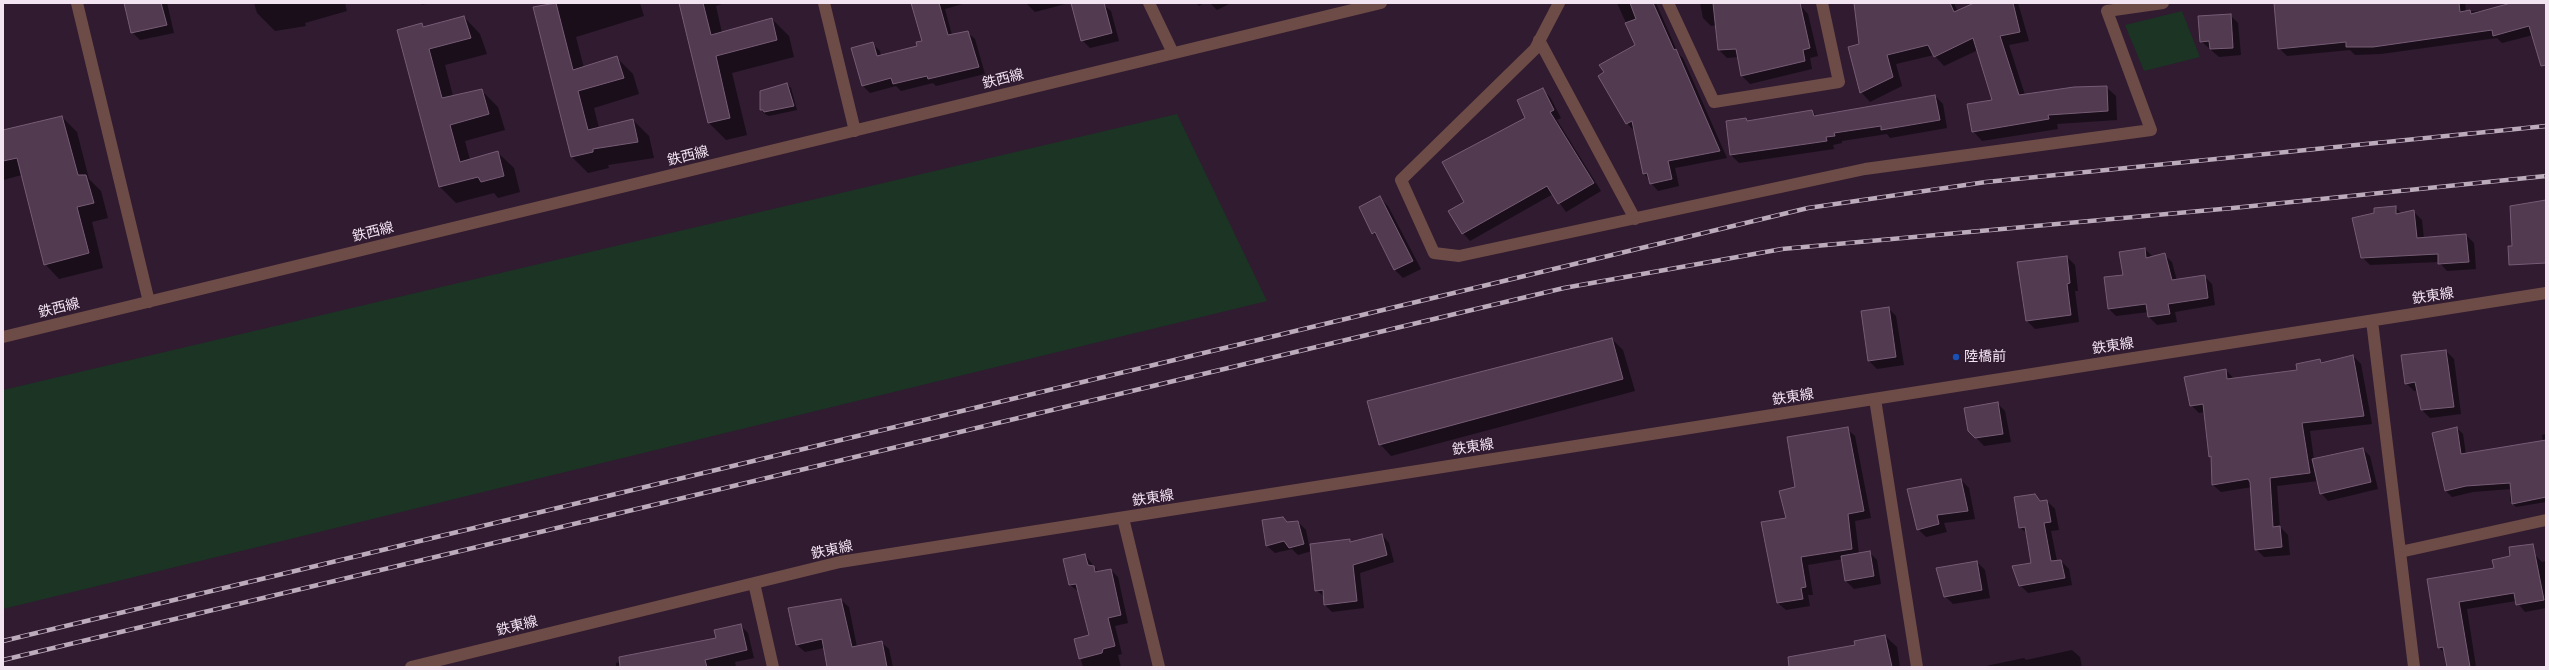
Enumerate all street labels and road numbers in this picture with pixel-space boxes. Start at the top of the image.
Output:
street label: 鉄西線 [981,66,1025,92]
street label: 鉄西線 [666,143,710,169]
street label: 鉄西線 [351,219,395,245]
street label: 鉄東線 [2411,284,2455,308]
street label: 鉄西線 [37,295,81,321]
street label: 鉄東線 [2091,334,2135,358]
street label: 鉄東線 [1771,385,1815,409]
street label: 鉄東線 [1451,435,1495,459]
street label: 鉄東線 [1131,486,1175,510]
street label: 鉄東線 [810,537,854,563]
street label: 鉄東線 [495,613,539,639]

